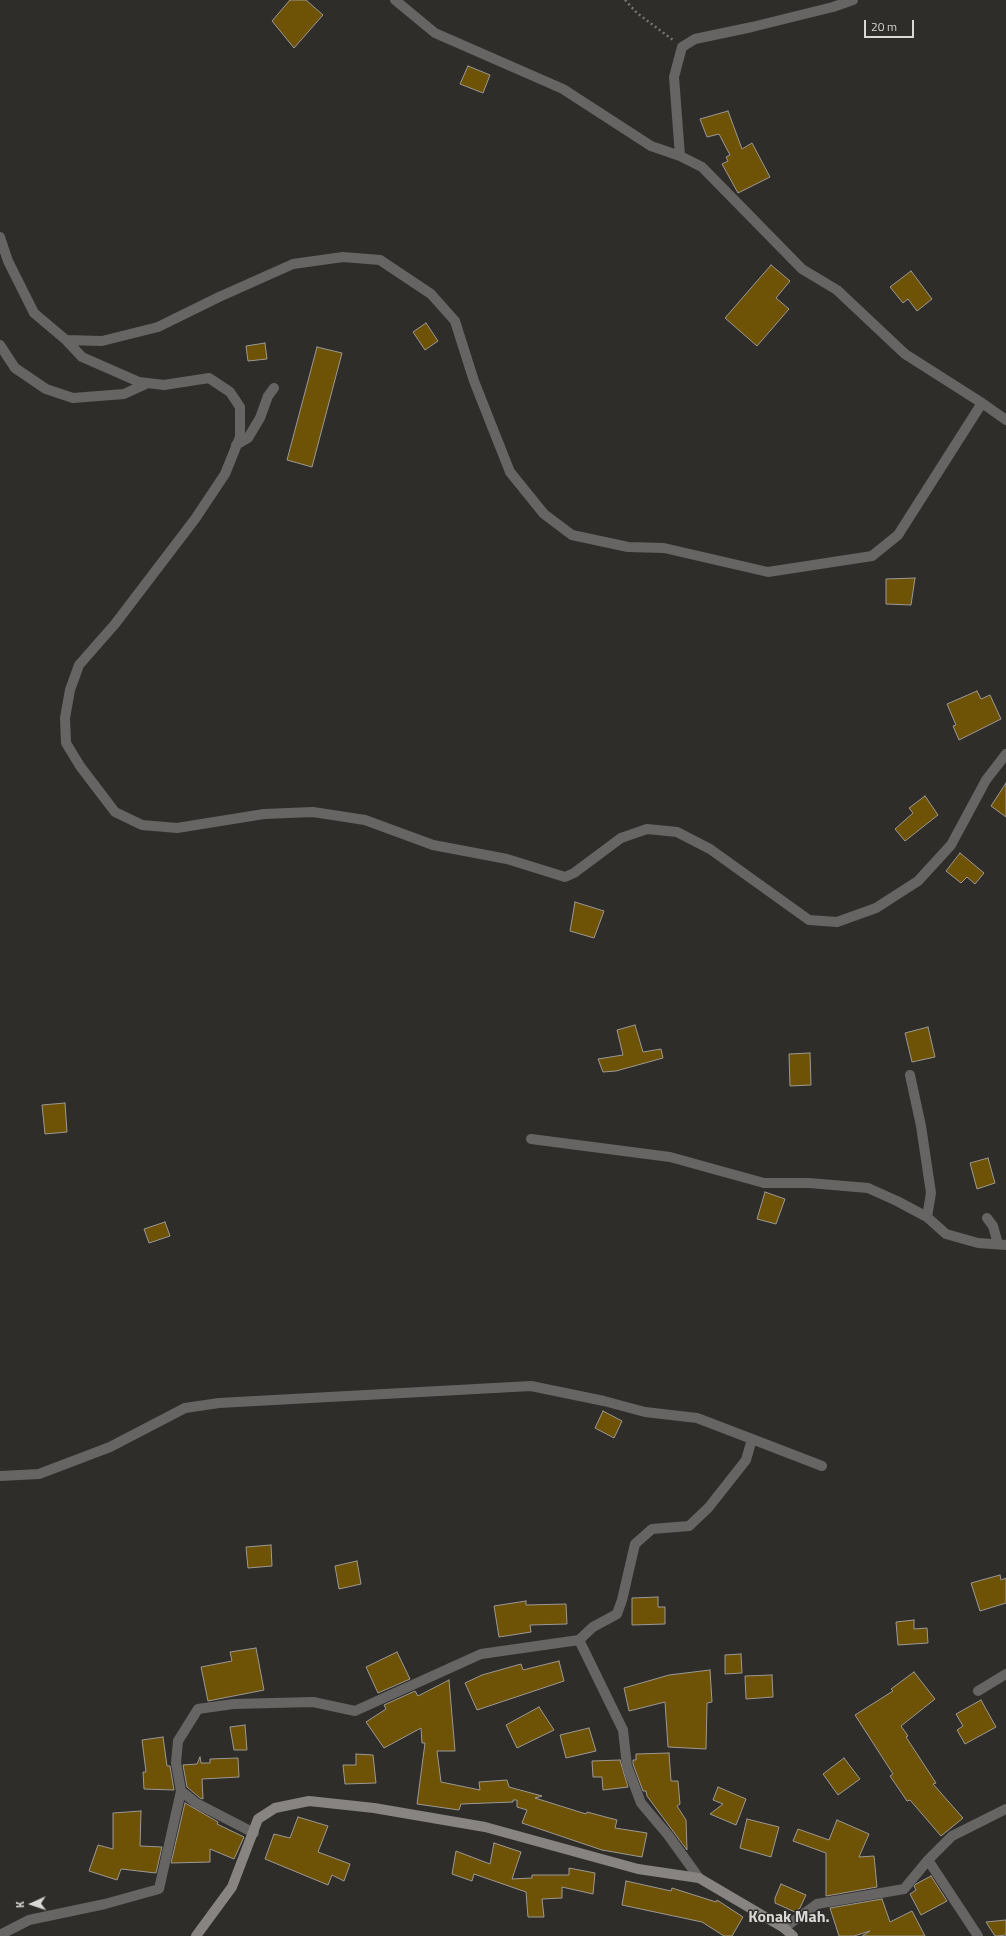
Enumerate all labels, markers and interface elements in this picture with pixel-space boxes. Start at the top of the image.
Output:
scale bar [866,12,916,38]
text: 20 m [871,17,897,36]
north arrow [12,1884,52,1924]
text: K [12,1901,28,1908]
district label: Konak Mah. [748,1908,830,1928]

